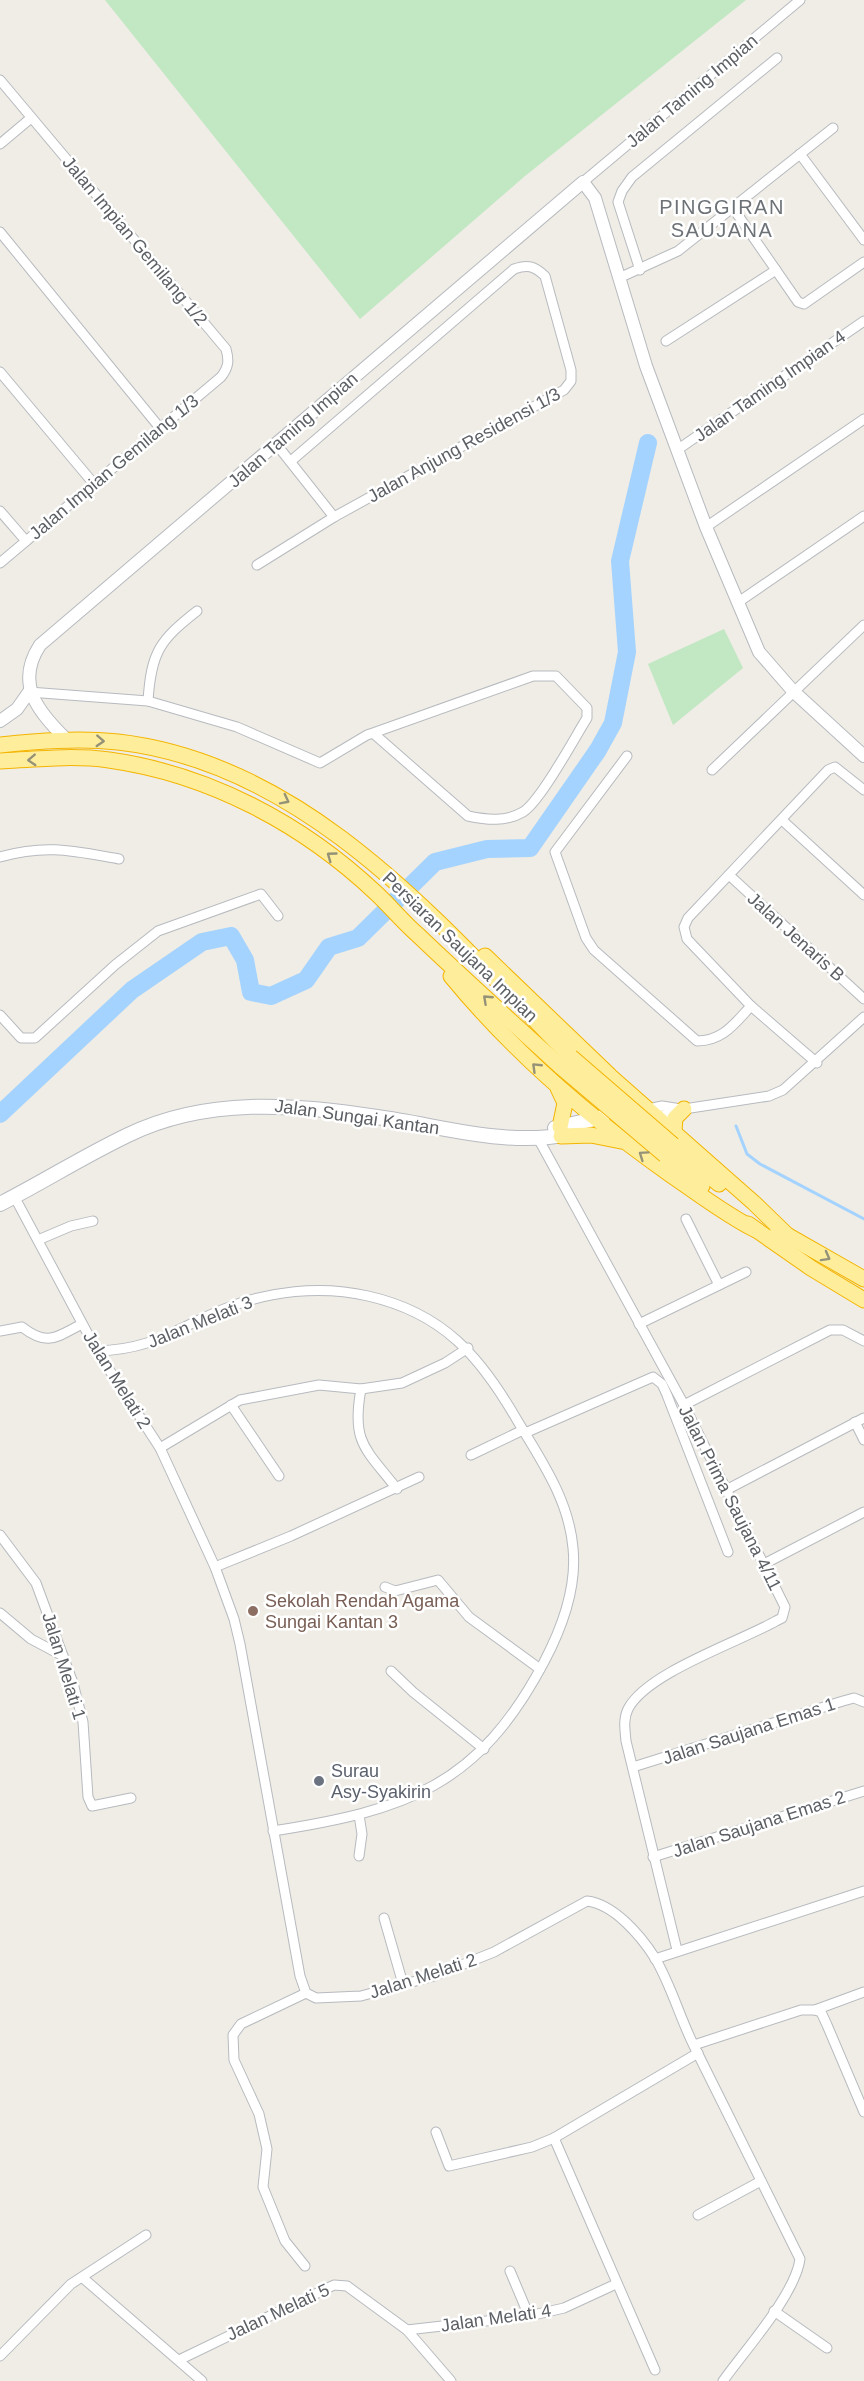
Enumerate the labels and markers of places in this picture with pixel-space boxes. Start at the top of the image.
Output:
place label: Sekolah Rendah Agama Sungai Kantan 3 [265,1591,460,1632]
marker: Sekolah Rendah Agama Sungai Kantan 3 [246,1604,260,1618]
place label: Surau Asy-Syakirin [331,1761,431,1802]
marker: Surau Asy-Syakirin [312,1774,326,1788]

